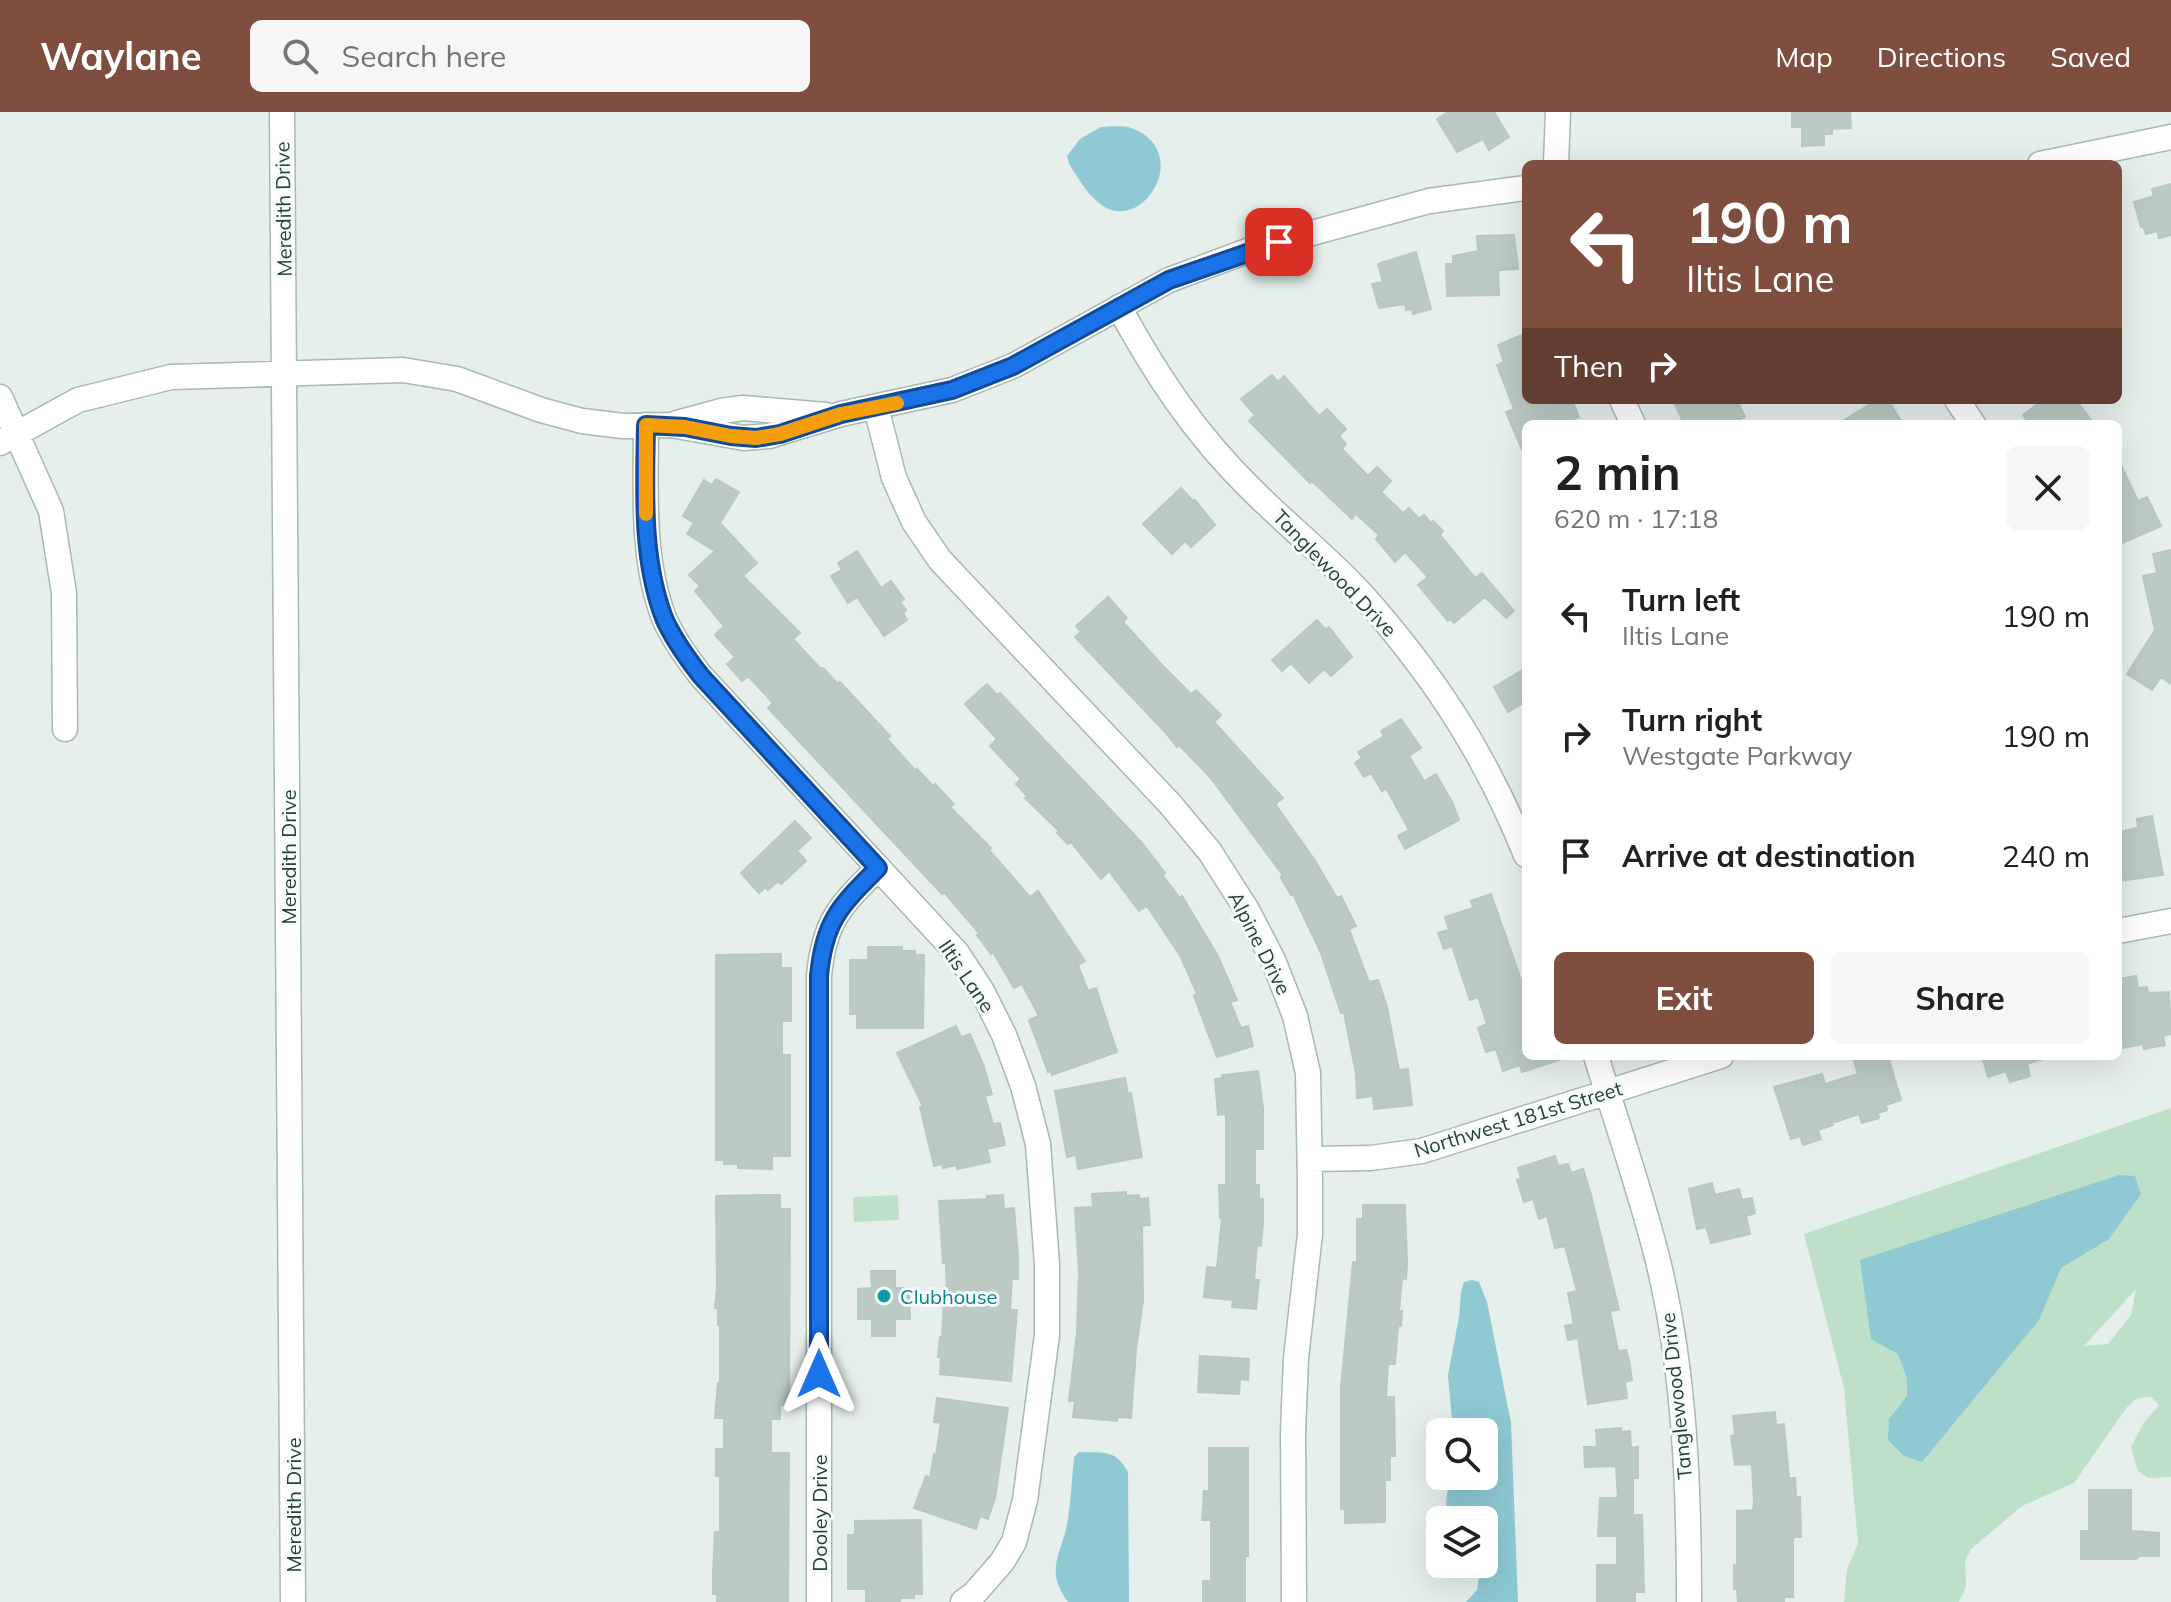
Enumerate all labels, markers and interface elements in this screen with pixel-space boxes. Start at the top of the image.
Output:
search box [250,20,810,92]
text: Waylane [40,32,202,80]
icon: search [278,34,322,78]
text: Search here [342,37,506,75]
text: Map [1775,39,1833,74]
text: Directions [1877,39,2006,74]
text: Saved [2050,39,2131,74]
street label: Meredith Drive [269,141,297,277]
text: 190 m [1686,187,1853,257]
icon: left [1554,192,1658,296]
pin [1245,208,1313,276]
icon: arrive [1257,220,1301,264]
text: Iltis Lane [1686,256,1834,301]
icon: right [1640,344,1684,388]
text: Then [1554,347,1624,385]
text: 2 min [1554,442,1681,502]
button: close [2006,446,2090,530]
text: 620 m · 17:18 [1554,502,1718,535]
street label: Tanglewood Drive [1268,504,1402,642]
text: Turn left [1622,581,1740,619]
icon: left [1554,594,1598,638]
text: 190 m [2002,597,2090,635]
text: Iltis Lane [1622,619,1729,652]
text: Turn right [1622,701,1762,739]
icon: right [1554,714,1598,758]
text: 190 m [2002,717,2090,755]
text: Westgate Parkway [1622,739,1852,772]
street label: Meredith Drive [276,789,301,925]
icon: arrive [1554,834,1598,878]
text: Arrive at destination [1622,837,1916,875]
text: 240 m [2002,837,2090,875]
street label: Alpine Drive [1223,887,1297,999]
street label: Iltis Lane [934,935,1000,1017]
button: Exit [1554,952,1814,1044]
button: Share [1830,952,2090,1044]
street label: Northwest 181st Street [1411,1075,1625,1163]
place label: Clubhouse [900,1284,997,1309]
marker: Clubhouse [875,1287,893,1305]
street label: Tanglewood Drive [1655,1311,1697,1481]
position arrow [777,1332,861,1416]
map controls [1426,1418,1498,1578]
button: search [1426,1418,1498,1490]
street label: Meredith Drive [281,1437,306,1573]
street label: Dooley Drive [807,1454,832,1572]
button: layers [1426,1506,1498,1578]

